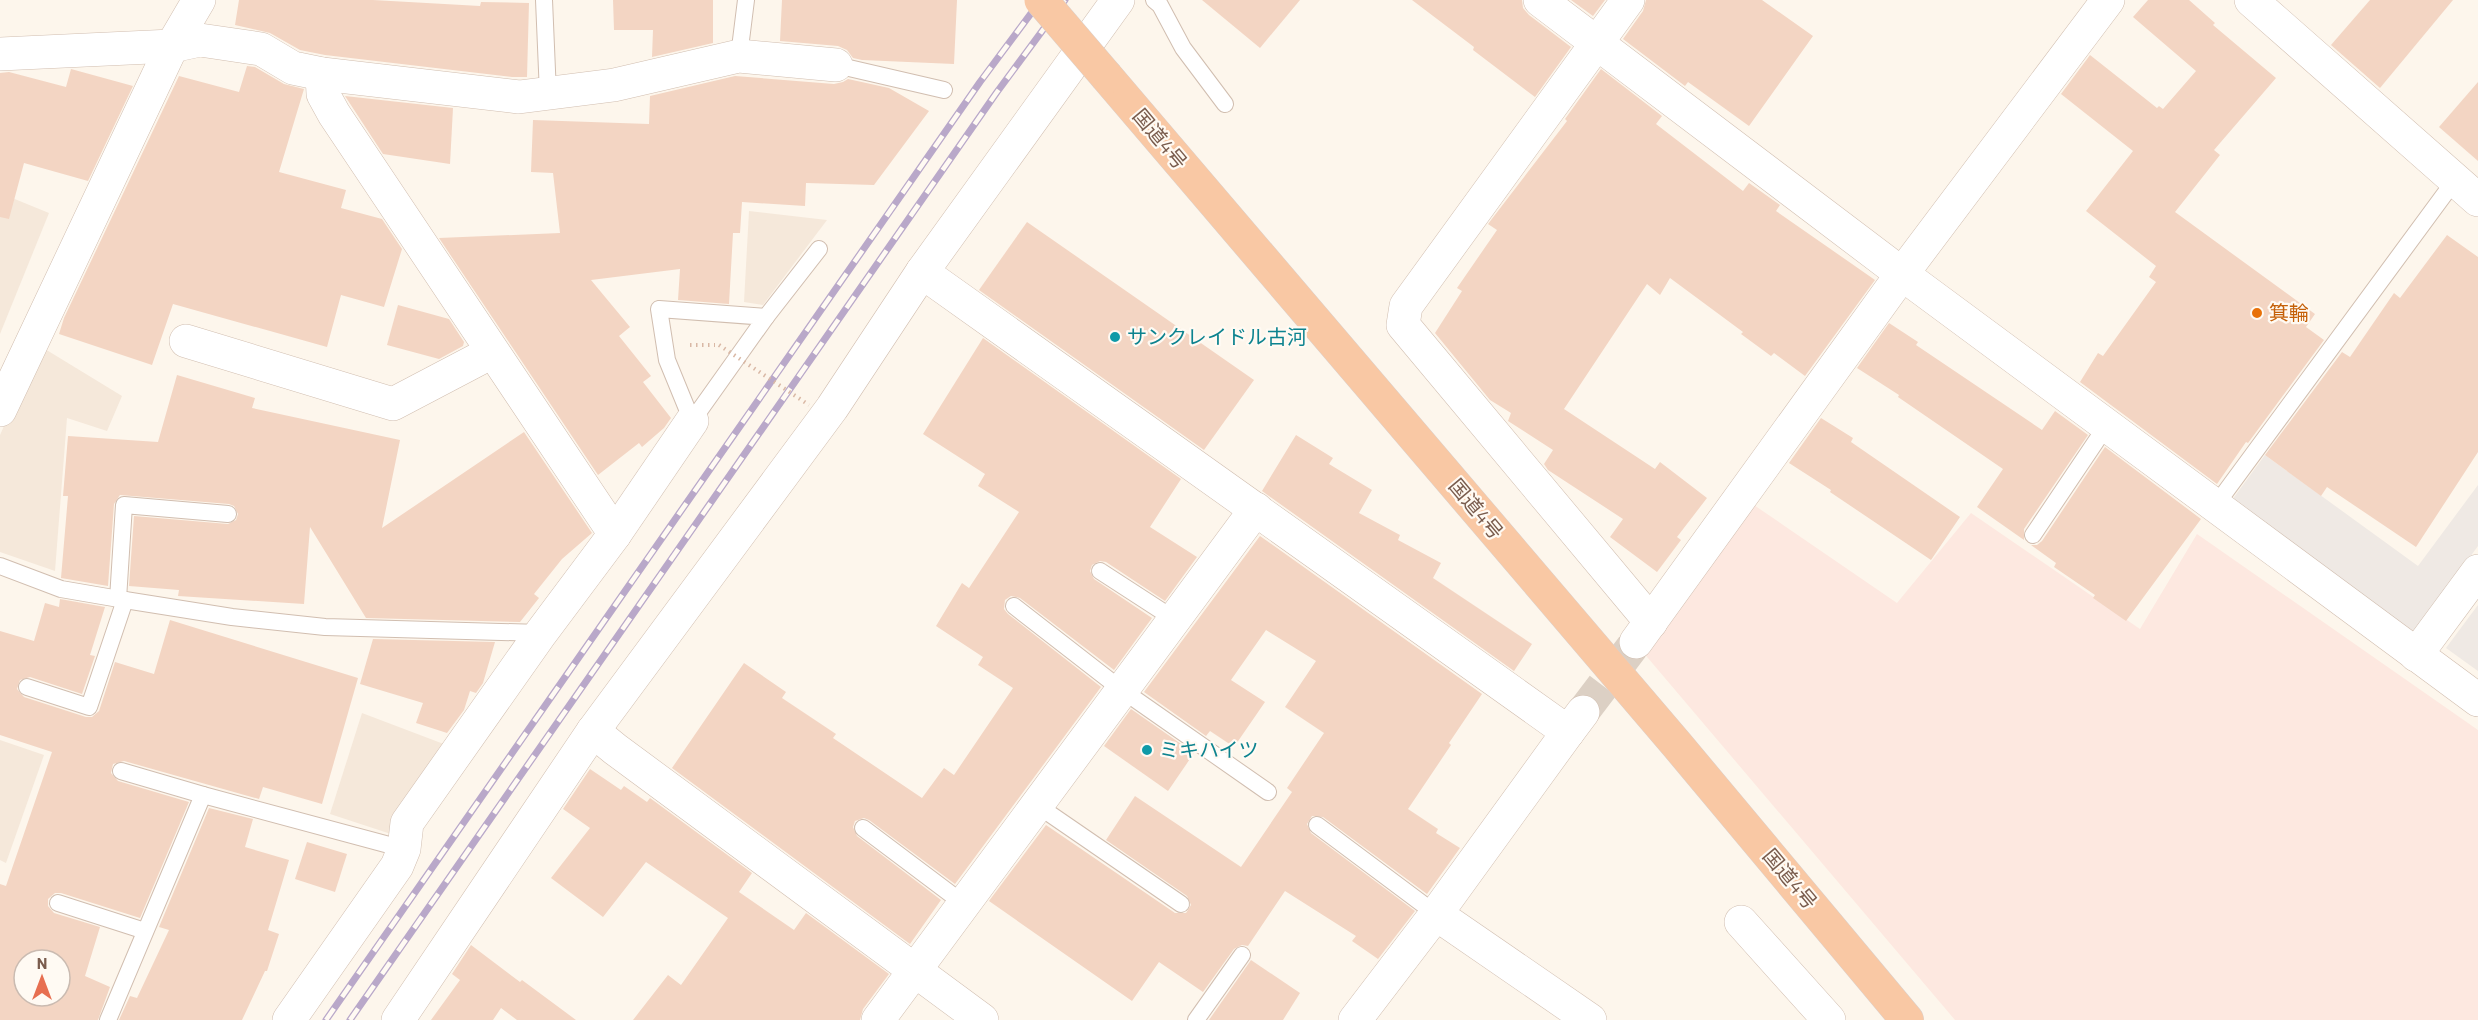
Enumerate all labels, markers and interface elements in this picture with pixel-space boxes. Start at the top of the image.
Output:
street label: 国道4号 [1129,103,1193,173]
place label: 箕輪 [2269,300,2309,324]
marker: 箕輪 [2250,306,2264,320]
place label: サンクレイドル古河 [1127,324,1307,348]
marker: サンクレイドル古河 [1108,330,1122,344]
street label: 国道4号 [1445,473,1509,543]
place label: ミキハイツ [1159,737,1259,761]
marker: ミキハイツ [1140,743,1154,757]
street label: 国道4号 [1759,843,1823,913]
north arrow [12,948,72,1008]
text: N [37,953,47,972]

